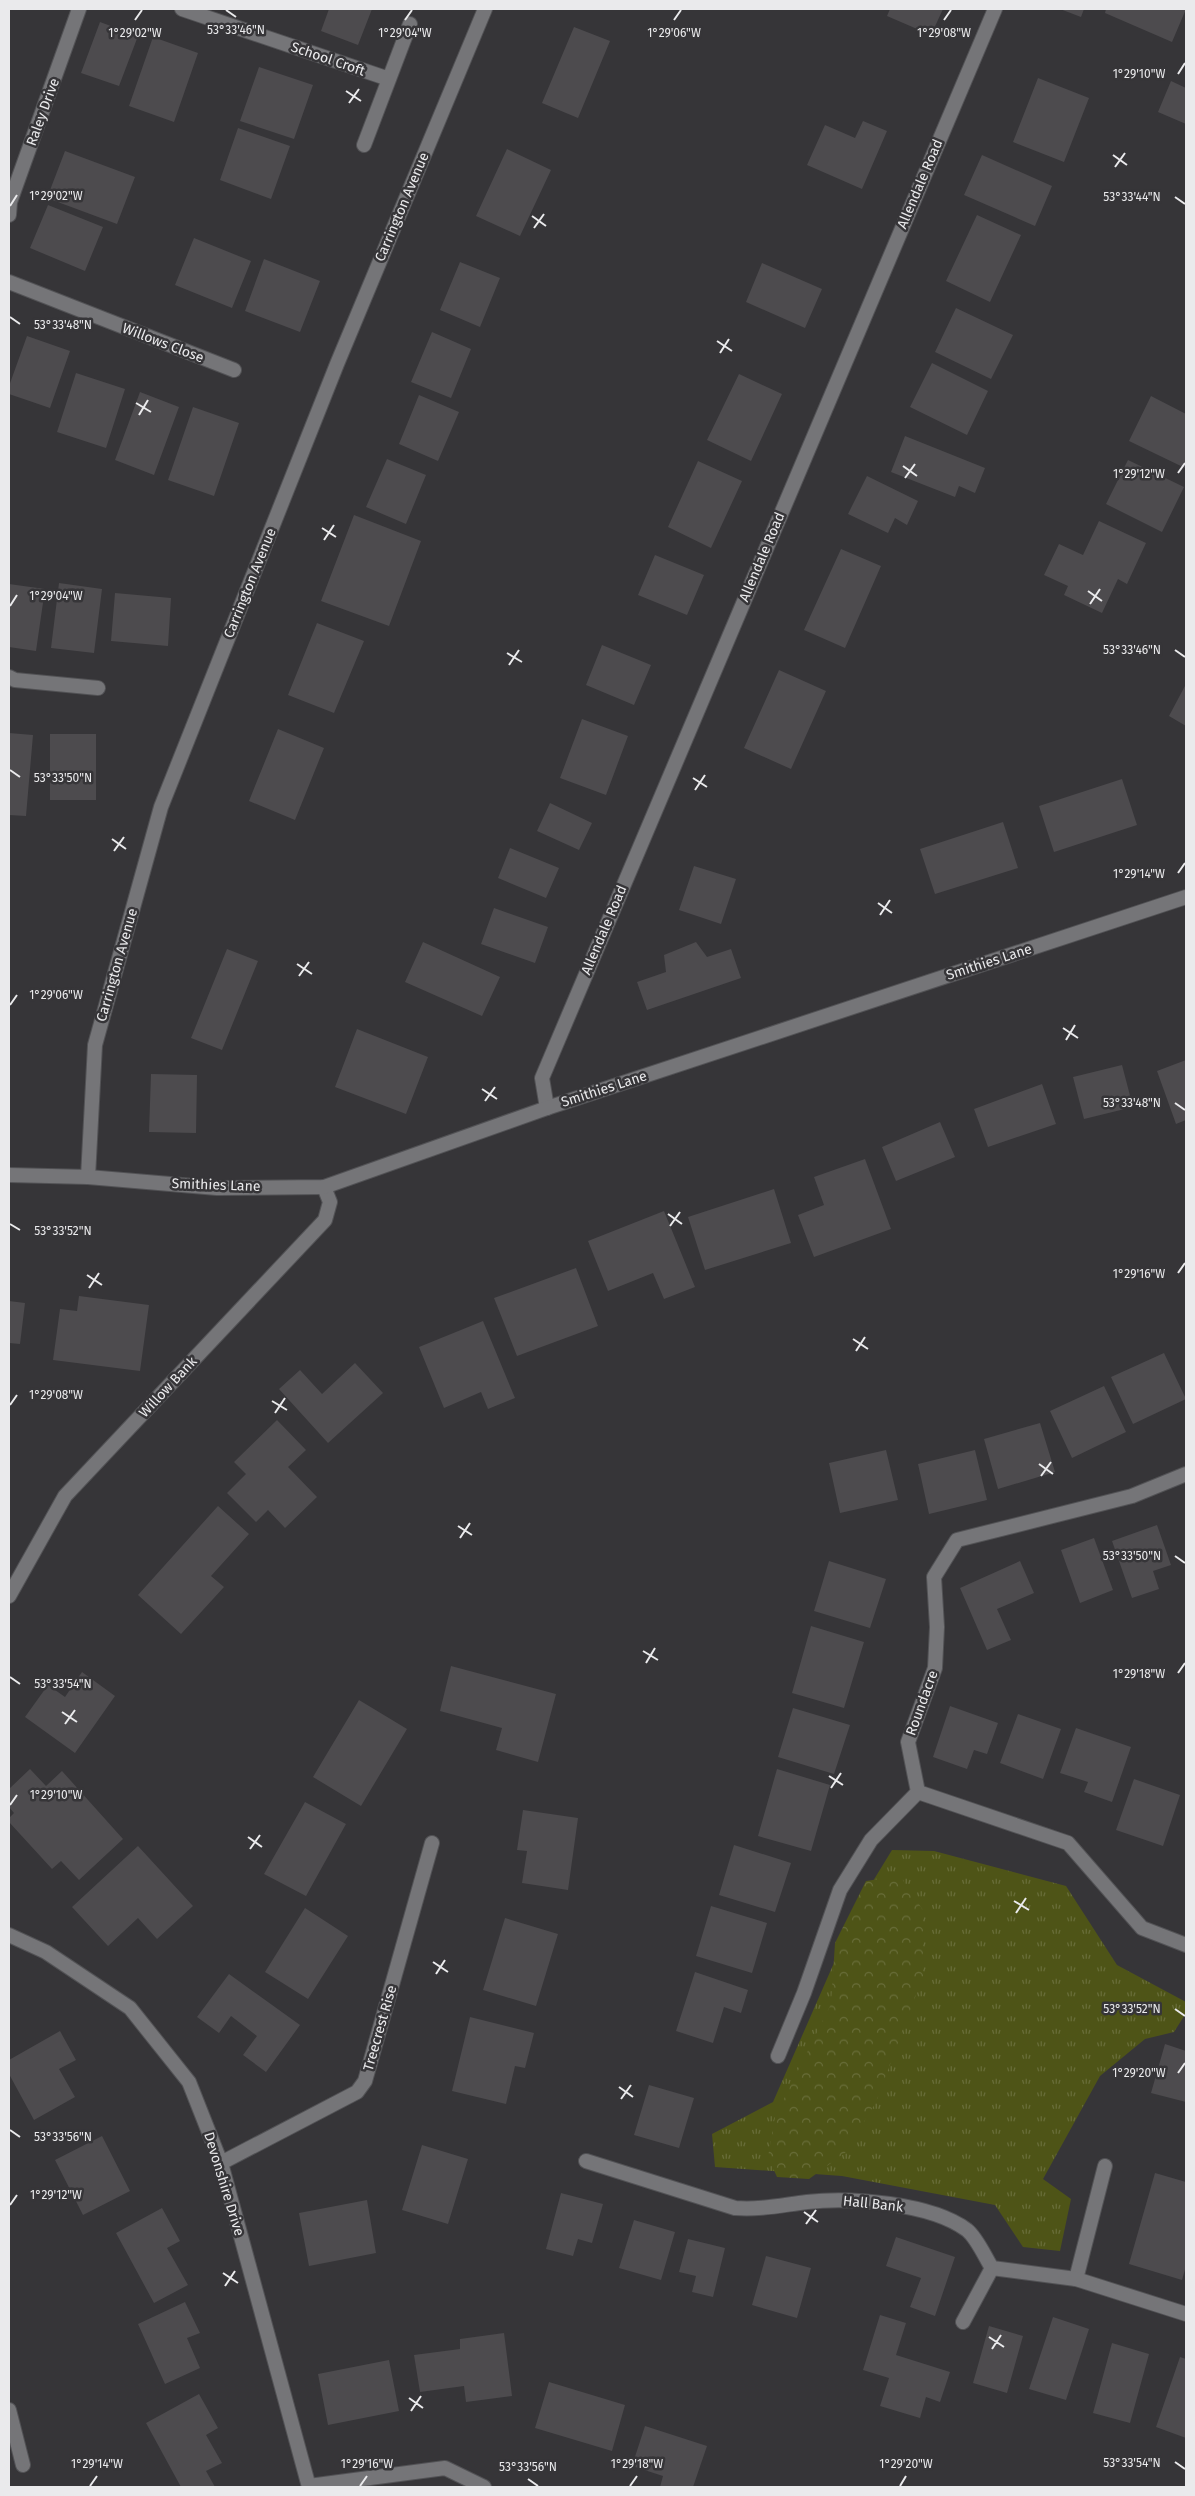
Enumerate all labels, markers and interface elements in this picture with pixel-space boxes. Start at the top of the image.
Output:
text: 53°33'46"N [207,23,265,37]
text: 1°29'02"W [108,26,162,40]
text: 1°29'04"W [378,26,432,40]
text: 1°29'06"W [647,26,701,40]
text: 1°29'08"W [917,26,971,40]
street label: School Croft [289,38,368,80]
text: 1°29'10"W [1113,67,1165,81]
street label: Raley Drive [23,76,63,148]
street label: Allendale Road [894,137,946,231]
street label: Carrington Avenue [371,150,433,264]
text: 1°29'02"W [29,189,83,203]
text: 53°33'44"N [1103,190,1161,204]
text: 53°33'48"N [34,318,92,332]
street label: Willows Close [120,320,206,366]
text: 1°29'12"W [1113,467,1165,481]
street label: Allendale Road [736,510,788,604]
street label: Carrington Avenue [220,526,280,640]
text: 1°29'04"W [29,589,83,603]
text: 53°33'46"N [1103,643,1161,657]
text: 53°33'50"N [34,771,92,785]
text: 1°29'14"W [1113,867,1165,881]
street label: Allendale Road [578,883,630,977]
street label: Carrington Avenue [93,906,141,1024]
street label: Smithies Lane [944,940,1034,984]
text: 1°29'06"W [29,988,83,1002]
street label: Smithies Lane [559,1067,649,1111]
text: 53°33'48"N [1103,1096,1161,1110]
street label: Smithies Lane [171,1175,261,1195]
text: 53°33'52"N [34,1224,92,1238]
text: 1°29'16"W [1113,1267,1165,1281]
street label: Willow Bank [135,1352,201,1421]
text: 1°29'08"W [29,1388,83,1402]
text: 53°33'50"N [1103,1549,1161,1563]
text: 1°29'18"W [1113,1667,1165,1681]
street label: Roundacre [902,1668,942,1738]
text: 53°33'54"N [34,1677,92,1691]
text: 1°29'10"W [30,1788,82,1802]
street label: Treecrest Rise [360,1983,400,2073]
text: 53°33'52"N [1103,2002,1161,2016]
text: 1°29'20"W [1112,2066,1166,2080]
text: 53°33'56"N [34,2130,92,2144]
street label: Devonshire Drive [200,2130,248,2238]
text: 1°29'12"W [30,2188,82,2202]
street label: Hall Bank [842,2192,905,2216]
text: 53°33'54"N [1103,2456,1161,2470]
text: 1°29'14"W [71,2457,123,2471]
text: 1°29'16"W [341,2457,393,2471]
text: 1°29'18"W [611,2457,663,2471]
text: 1°29'20"W [879,2457,933,2471]
text: 53°33'56"N [499,2460,557,2474]

